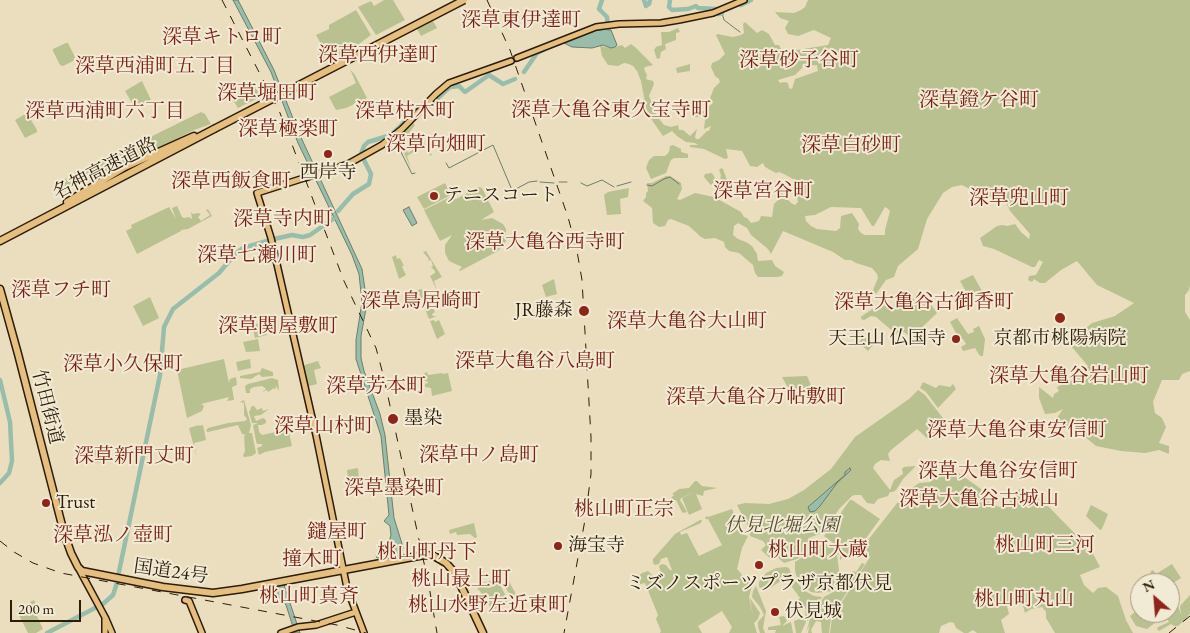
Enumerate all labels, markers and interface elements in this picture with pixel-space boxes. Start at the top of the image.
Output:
district label: 深草東伊達町 [461,9,581,33]
district label: 深草キトロ町 [162,26,282,50]
district label: 深草西伊達町 [318,44,438,68]
district label: 深草砂子谷町 [739,49,859,73]
district label: 深草西浦町五丁目 [75,55,235,79]
district label: 深草堀田町 [217,82,317,106]
district label: 深草鐙ケ谷町 [919,89,1039,113]
district label: 深草大亀谷東久宝寺町 [511,99,711,123]
district label: 深草西浦町六丁目 [25,100,185,124]
district label: 深草枯木町 [355,100,455,124]
district label: 深草極楽町 [238,118,338,142]
street label: 名神高速道路 [49,133,161,205]
district label: 深草向畑町 [386,133,486,157]
district label: 深草白砂町 [801,134,901,158]
marker: 西岸寺 [322,148,334,160]
place label: 西岸寺 [300,162,356,184]
district label: 深草西飯食町 [171,170,291,194]
district label: 深草宮谷町 [713,180,813,204]
place label: テニスコート [444,185,558,207]
district label: 深草兜山町 [969,187,1069,211]
marker: テニスコート [428,190,440,202]
district label: 深草寺内町 [233,208,333,232]
district label: 深草大亀谷西寺町 [465,231,625,255]
district label: 深草七瀬川町 [197,244,317,268]
district label: 深草フチ町 [11,279,111,303]
district label: 深草鳥居崎町 [361,290,481,314]
district label: 深草大亀谷古御香町 [834,291,1014,315]
place label: JR藤森 [515,300,573,322]
marker: JR藤森 [577,304,591,318]
district label: 深草大亀谷大山町 [607,310,767,334]
marker: 京都市桃陽病院 [1053,311,1067,325]
district label: 深草関屋敷町 [218,315,338,339]
place label: 天王山 仏国寺 [828,328,946,350]
place label: 京都市桃陽病院 [994,328,1126,350]
marker: 天王山 仏国寺 [950,333,962,345]
district label: 深草大亀谷八島町 [455,350,615,374]
district label: 深草小久保町 [63,353,183,377]
district label: 深草大亀谷岩山町 [989,365,1149,389]
street label: 竹田街道 [27,367,67,447]
district label: 深草芳本町 [326,375,426,399]
district label: 深草大亀谷万帖敷町 [666,386,846,410]
place label: 墨染 [404,408,442,430]
marker: 墨染 [386,412,400,426]
district label: 深草山村町 [274,415,374,439]
district label: 深草大亀谷東安信町 [927,419,1107,443]
district label: 深草中ノ島町 [419,444,539,468]
district label: 深草新門丈町 [74,445,194,469]
district label: 深草大亀谷安信町 [918,460,1078,484]
district label: 深草墨染町 [344,477,444,501]
district label: 深草大亀谷古城山 [899,488,1059,512]
place label: Trust [56,492,95,514]
marker: Trust [40,497,52,509]
district label: 桃山町正宗 [574,498,674,522]
park label: 伏見北堀公園 [725,515,839,537]
district label: 鑓屋町 [307,521,367,545]
district label: 深草泓ノ壺町 [53,524,173,548]
district label: 桃山町三河 [995,534,1095,558]
place label: 海宝寺 [568,535,625,557]
district label: 桃山町大蔵 [768,539,868,563]
marker: 海宝寺 [552,540,564,552]
district label: 桃山町丹下 [377,541,477,565]
district label: 撞木町 [282,548,342,572]
street label: 国道24号 [132,555,210,589]
marker: ミズノスポーツプラザ京都伏見 [753,559,765,571]
district label: 桃山最上町 [411,568,511,592]
place label: ミズノスポーツプラザ京都伏見 [626,573,892,595]
north arrow [1130,573,1180,623]
text: N [1140,575,1158,596]
district label: 桃山町真斉 [259,585,359,609]
district label: 桃山町丸山 [974,588,1074,612]
scale bar [12,590,84,622]
district label: 桃山水野左近東町 [408,594,568,618]
text: 200 m [18,599,54,618]
place label: 伏見城 [785,601,842,623]
marker: 伏見城 [769,606,781,618]

